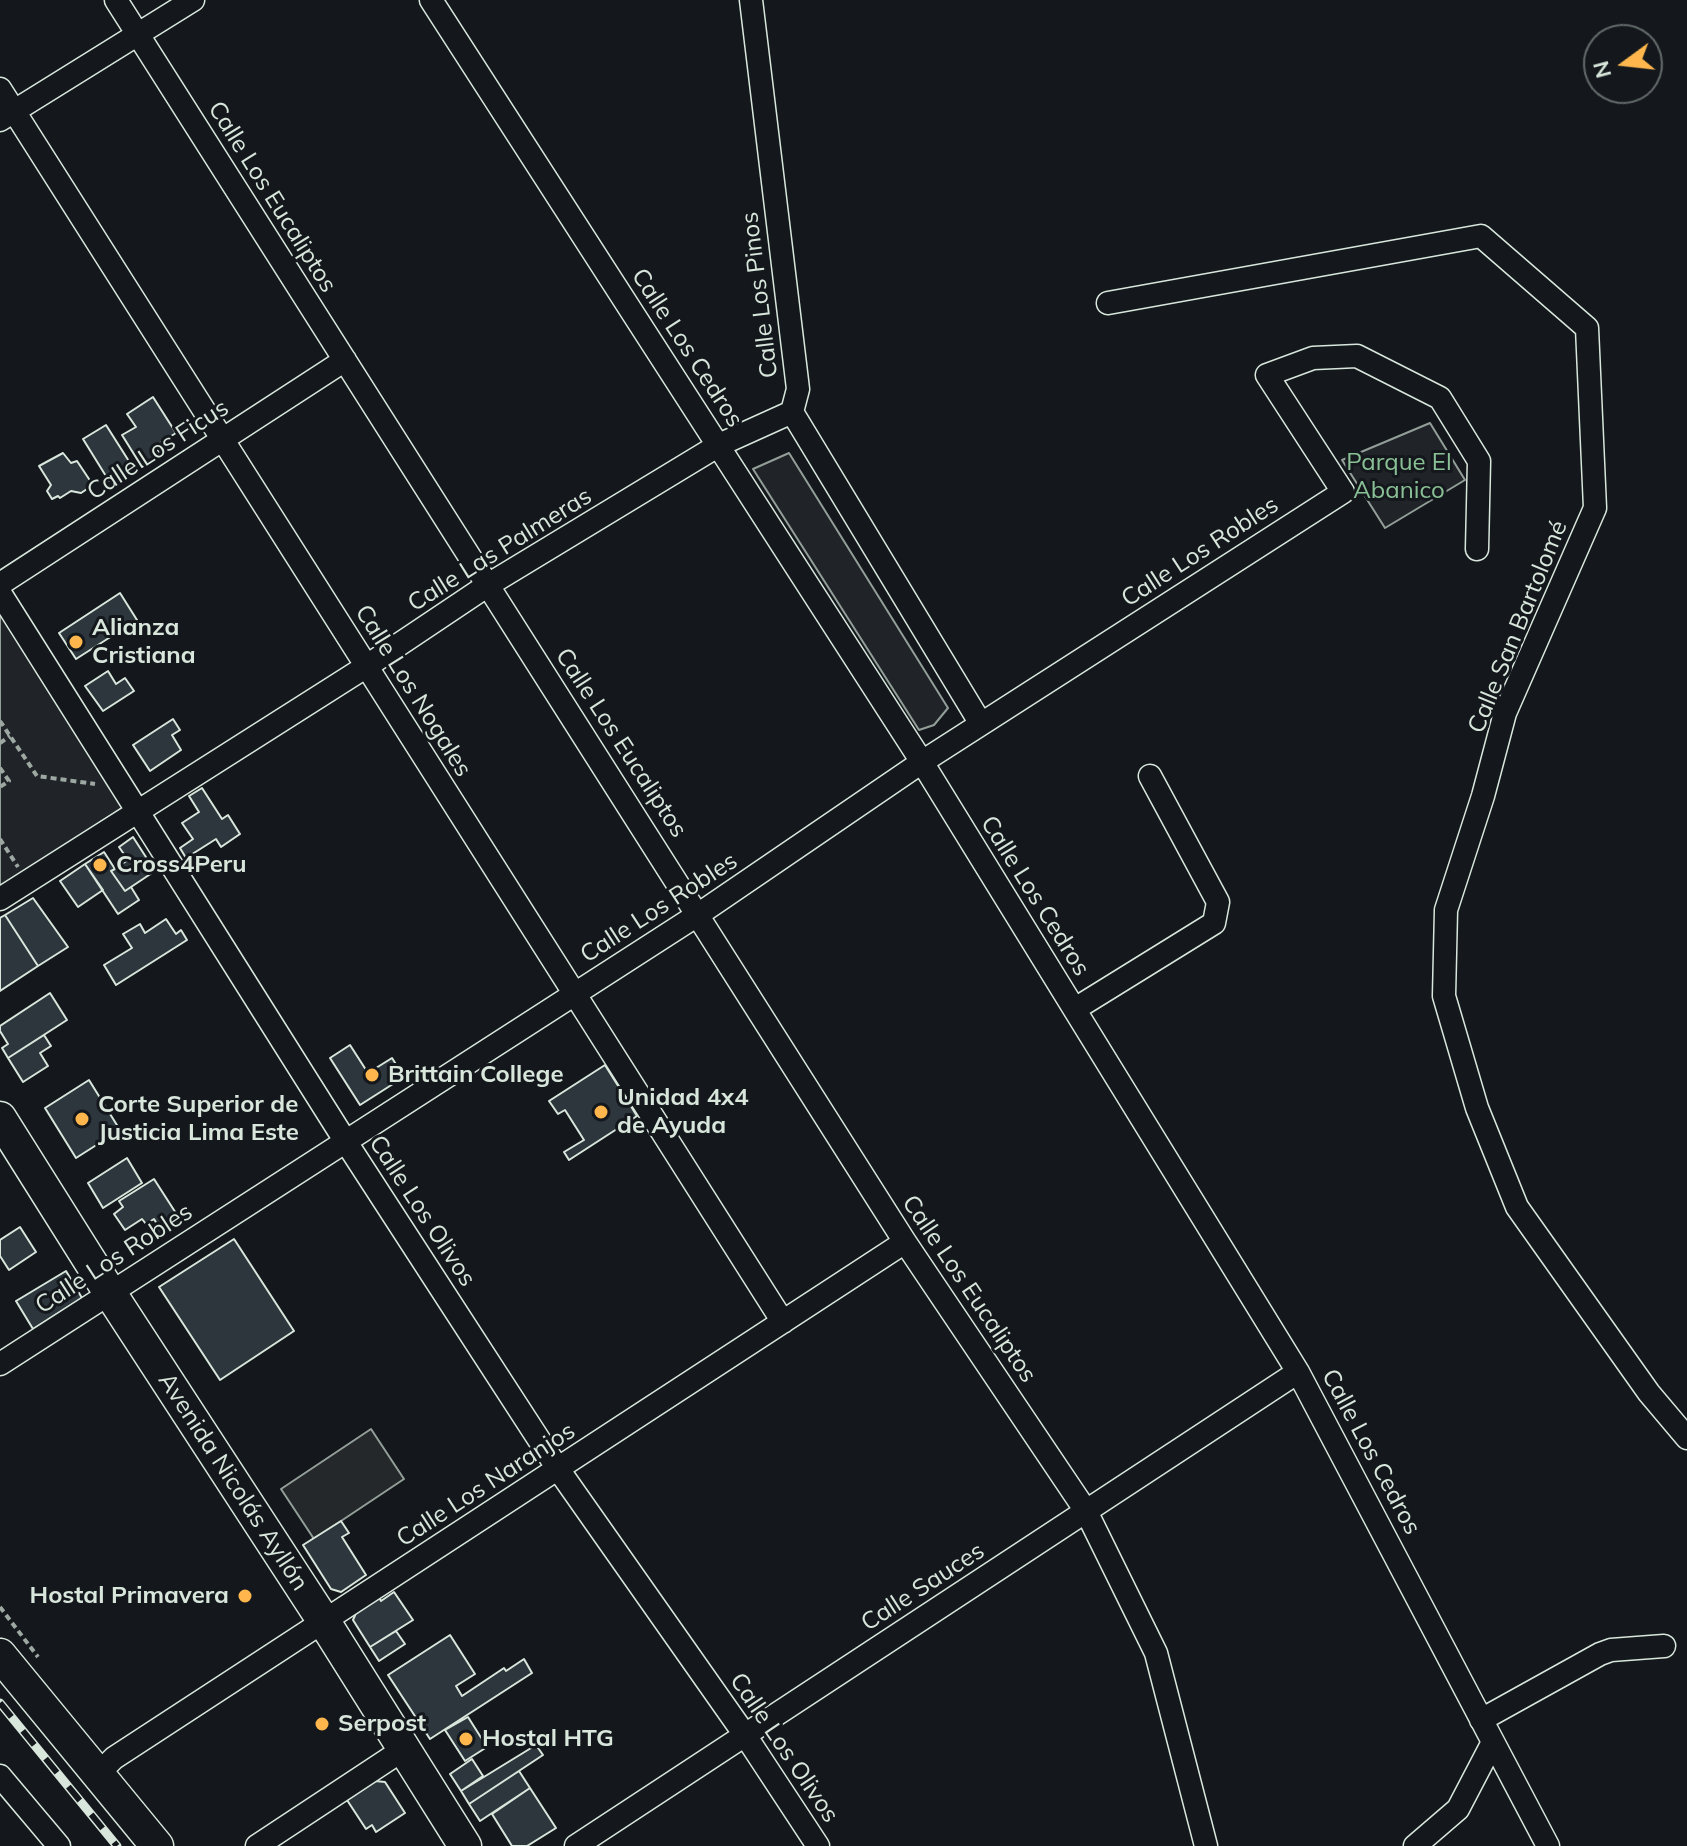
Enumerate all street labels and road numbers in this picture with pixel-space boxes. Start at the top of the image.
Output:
street label: Calle Los Eucaliptos [202,96,342,298]
street label: Calle Los Pinos [736,210,784,380]
street label: Calle Los Cedros [625,263,749,433]
street label: Calle Los Ficus [82,394,234,506]
street label: Calle Las Palmeras [403,482,597,618]
street label: Calle Los Robles [1116,491,1284,613]
street label: Calle San Bartolomé [1462,517,1574,737]
street label: Calle Los Nogales [349,600,477,782]
street label: Calle Los Eucaliptos [549,643,693,843]
street label: Calle Los Cedros [974,811,1096,981]
street label: Calle Los Robles [575,847,743,969]
street label: Calle Los Olivos [363,1130,481,1292]
street label: Calle Los Eucaliptos [896,1190,1042,1388]
street label: Calle Los Robles [30,1198,198,1320]
street label: Calle Los Cedros [1315,1364,1427,1540]
street label: Avenida Nicolás Ayllón [152,1368,314,1596]
street label: Calle Los Naranjos [391,1417,581,1553]
street label: Calle Sauces [856,1537,990,1637]
street label: Calle Los Olivos [723,1668,845,1828]

